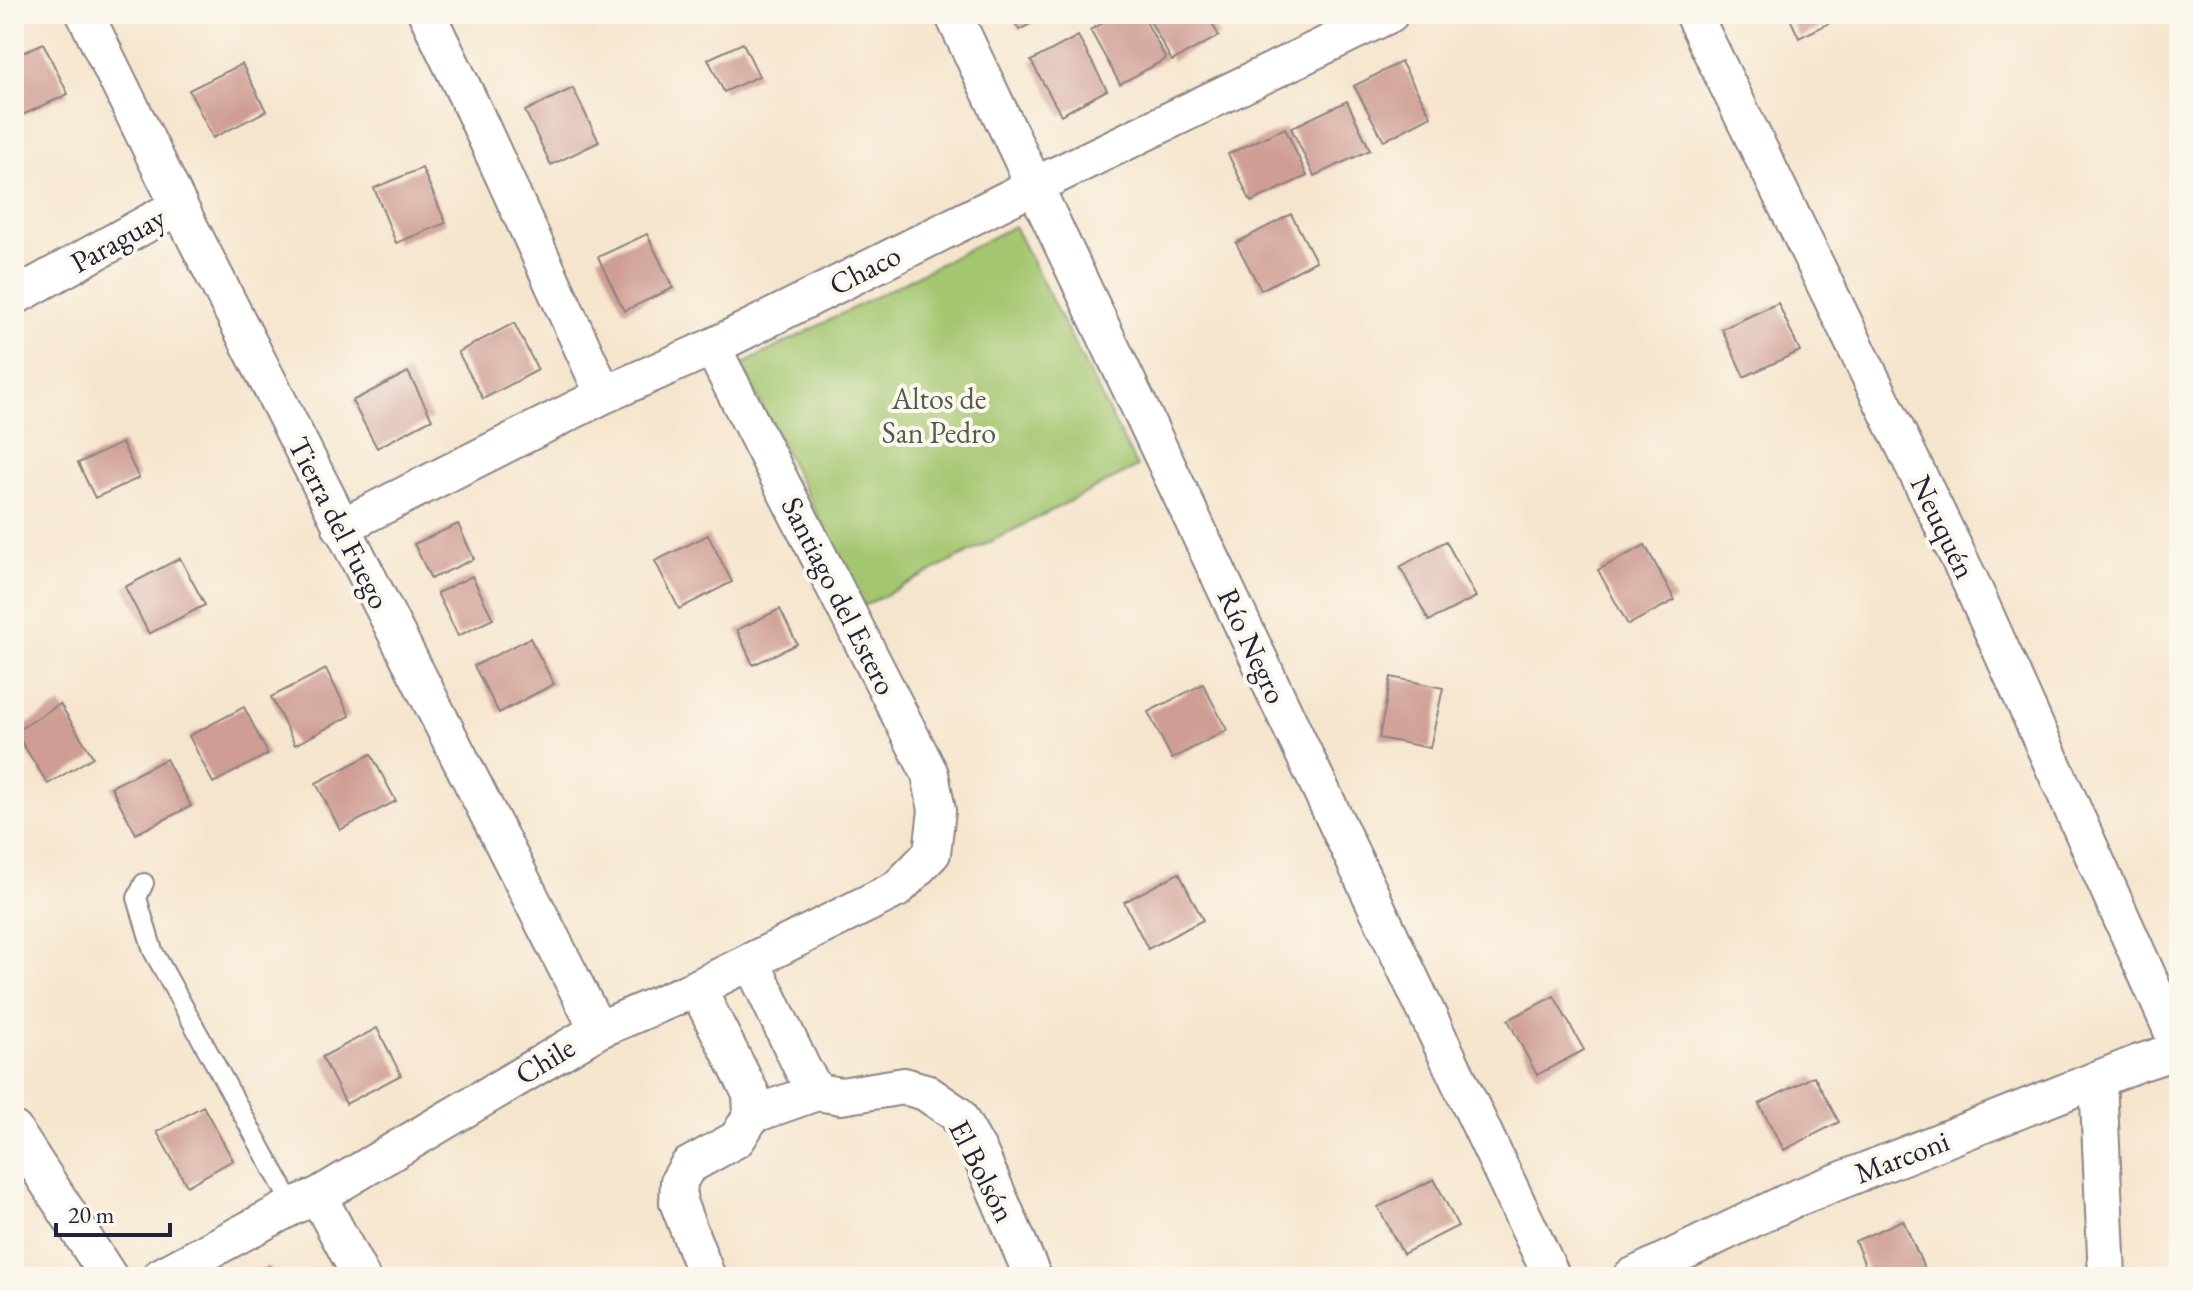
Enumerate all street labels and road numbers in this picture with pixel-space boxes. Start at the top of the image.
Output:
street label: Paraguay [63,197,173,282]
street label: Chaco [822,235,907,304]
street label: Tierra del Fuego [279,430,399,615]
street label: Neuquén [1902,469,1985,585]
street label: Santiago del Estero [773,490,906,701]
street label: Río Negro [1209,582,1296,710]
street label: Chile [508,1028,582,1094]
street label: El Bolsón [940,1113,1025,1229]
street label: Marconi [1849,1121,1955,1192]

